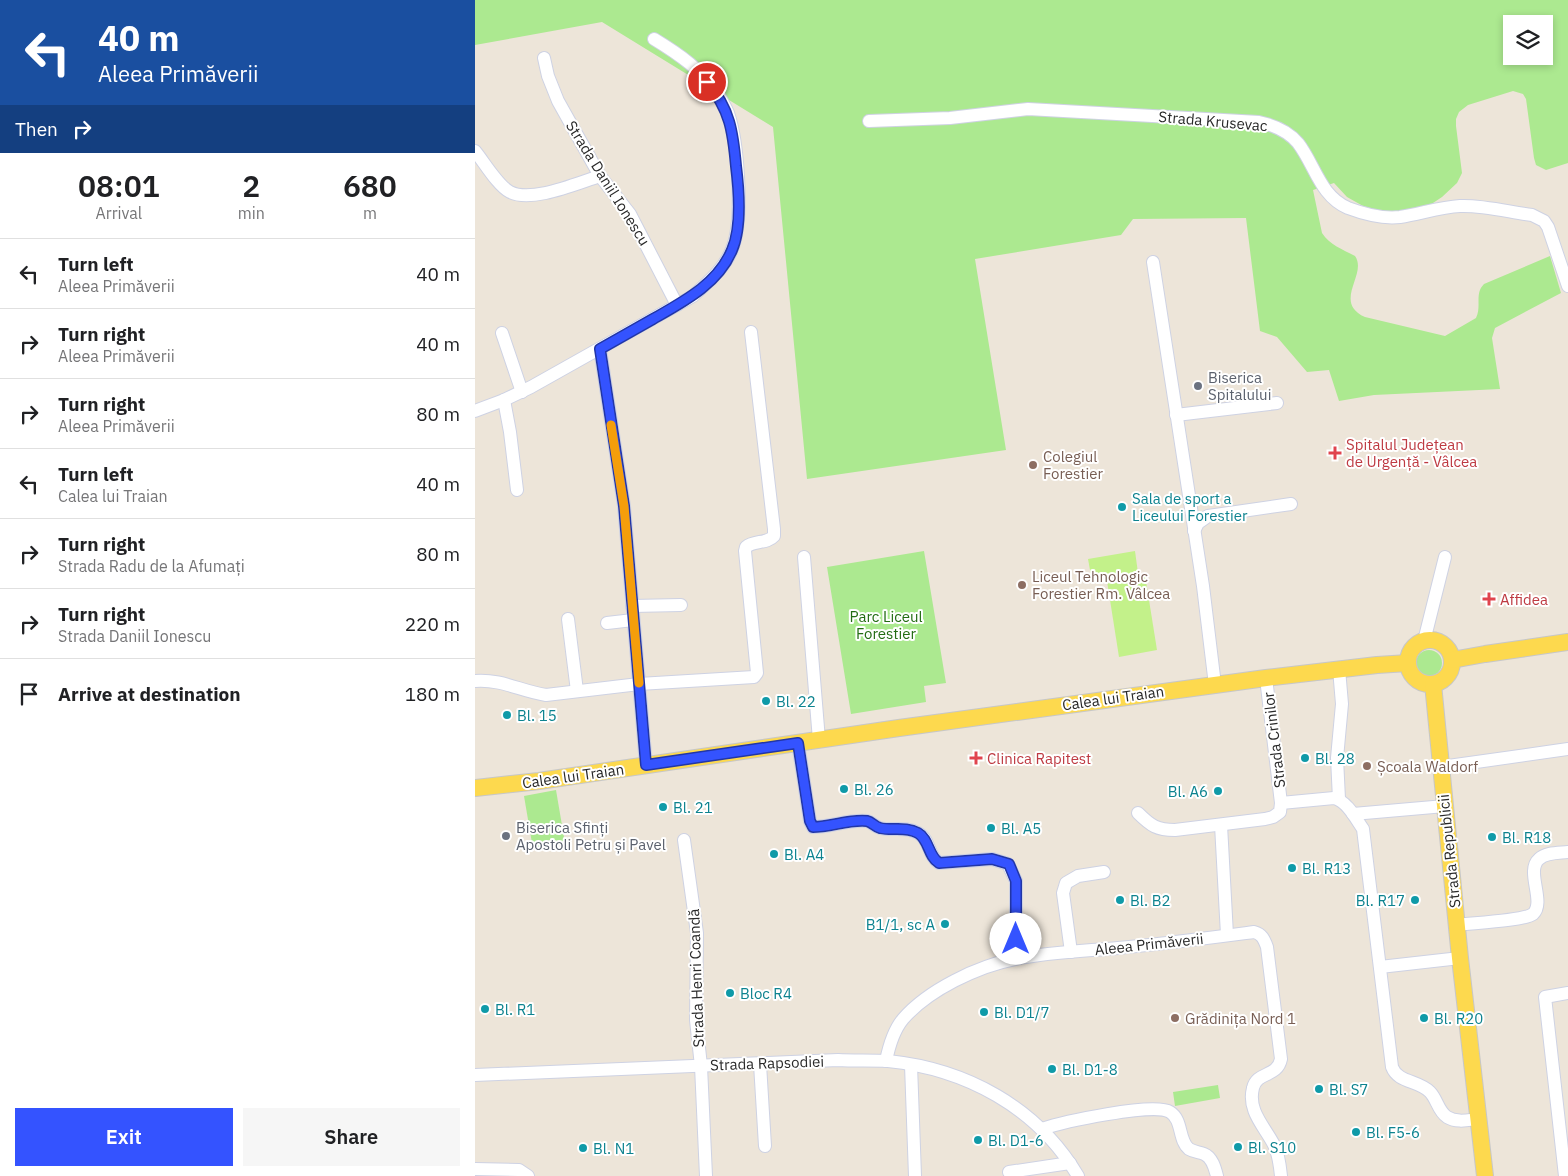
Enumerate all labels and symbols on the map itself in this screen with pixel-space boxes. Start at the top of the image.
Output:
pin [686,61,728,103]
street label: Strada Krusevac [1158,107,1269,135]
street label: Strada Daniil Ionescu [562,117,654,249]
place label: Biserica Spitalului [1208,368,1271,404]
marker: Biserica Spitalului [1192,380,1204,392]
place label: Spitalul Județean de Urgență - Vâlcea [1346,435,1477,471]
marker: Spitalul Județean de Urgență - Vâlcea [1328,446,1342,460]
place label: Colegiul Forestier [1043,447,1104,483]
marker: Colegiul Forestier [1027,459,1039,471]
place label: Sala de sport a Liceului Forestier [1132,489,1248,525]
marker: Sala de sport a Liceului Forestier [1116,501,1128,513]
place label: Liceul Tehnologic Forestier Rm. Vâlcea [1032,567,1170,603]
marker: Liceul Tehnologic Forestier Rm. Vâlcea [1016,579,1028,591]
place label: Affidea [1500,590,1548,609]
marker: Affidea [1482,592,1496,606]
park label: Parc Liceul Forestier [849,607,923,643]
street label: Calea lui Traian [1061,681,1165,715]
street label: Strada Crinilor [1259,690,1289,789]
place label: Bl. 22 [776,692,816,711]
marker: Bl. 22 [760,695,772,707]
place label: Bl. 15 [517,706,557,725]
marker: Bl. 15 [501,709,513,721]
place label: Clinica Rapitest [987,749,1091,768]
place label: Bl. 28 [1315,749,1355,768]
marker: Clinica Rapitest [969,751,983,765]
marker: Bl. 28 [1299,752,1311,764]
place label: Școala Waldorf [1377,757,1478,776]
street label: Calea lui Traian [521,759,625,793]
marker: Școala Waldorf [1361,760,1373,772]
place label: Bl. 26 [854,780,894,799]
place label: Bl. A6 [1168,782,1208,801]
marker: Bl. 26 [838,783,850,795]
marker: Bl. A6 [1212,785,1224,797]
street label: Strada Republicii [1434,793,1464,909]
place label: Bl. 21 [673,798,713,817]
marker: Bl. 21 [657,801,669,813]
place label: Biserica Sfinți Apostoli Petru și Pavel [516,818,666,854]
place label: Bl. A5 [1001,819,1041,838]
marker: Bl. A5 [985,822,997,834]
place label: Bl. R18 [1502,828,1551,847]
marker: Biserica Sfinți Apostoli Petru și Pavel [500,830,512,842]
marker: Bl. R18 [1486,831,1498,843]
place label: Bl. A4 [784,845,824,864]
marker: Bl. A4 [768,848,780,860]
place label: Bl. R13 [1302,859,1351,878]
marker: Bl. R13 [1286,862,1298,874]
place label: Bl. B2 [1130,891,1170,910]
place label: Bl. R17 [1356,891,1405,910]
marker: Bl. B2 [1114,894,1126,906]
marker: Bl. R17 [1409,894,1421,906]
street label: Strada Henri Coandă [684,908,708,1048]
position arrow [989,912,1041,964]
place label: B1/1, sc A [866,915,935,934]
marker: B1/1, sc A [939,918,951,930]
street label: Aleea Primăverii [1094,929,1204,959]
place label: Bloc R4 [740,984,792,1003]
marker: Bloc R4 [724,987,736,999]
place label: Bl. R1 [495,1000,535,1019]
marker: Bl. R1 [479,1003,491,1015]
place label: Bl. D1/7 [994,1003,1049,1022]
marker: Bl. D1/7 [978,1006,990,1018]
place label: Grădinița Nord 1 [1185,1009,1296,1028]
place label: Bl. R20 [1434,1009,1483,1028]
marker: Grădinița Nord 1 [1169,1012,1181,1024]
marker: Bl. R20 [1418,1012,1430,1024]
street label: Strada Rapsodiei [710,1052,824,1074]
place label: Bl. D1-8 [1062,1060,1118,1079]
marker: Bl. D1-8 [1046,1063,1058,1075]
place label: Bl. S7 [1329,1080,1368,1099]
marker: Bl. S7 [1313,1083,1325,1095]
place label: Bl. F5-6 [1366,1123,1420,1142]
marker: Bl. F5-6 [1350,1126,1362,1138]
place label: Bl. D1-6 [988,1131,1044,1150]
marker: Bl. D1-6 [972,1134,984,1146]
place label: Bl. S10 [1248,1138,1296,1157]
place label: Bl. N1 [593,1139,634,1158]
marker: Bl. S10 [1232,1141,1244,1153]
marker: Bl. N1 [577,1142,589,1154]

